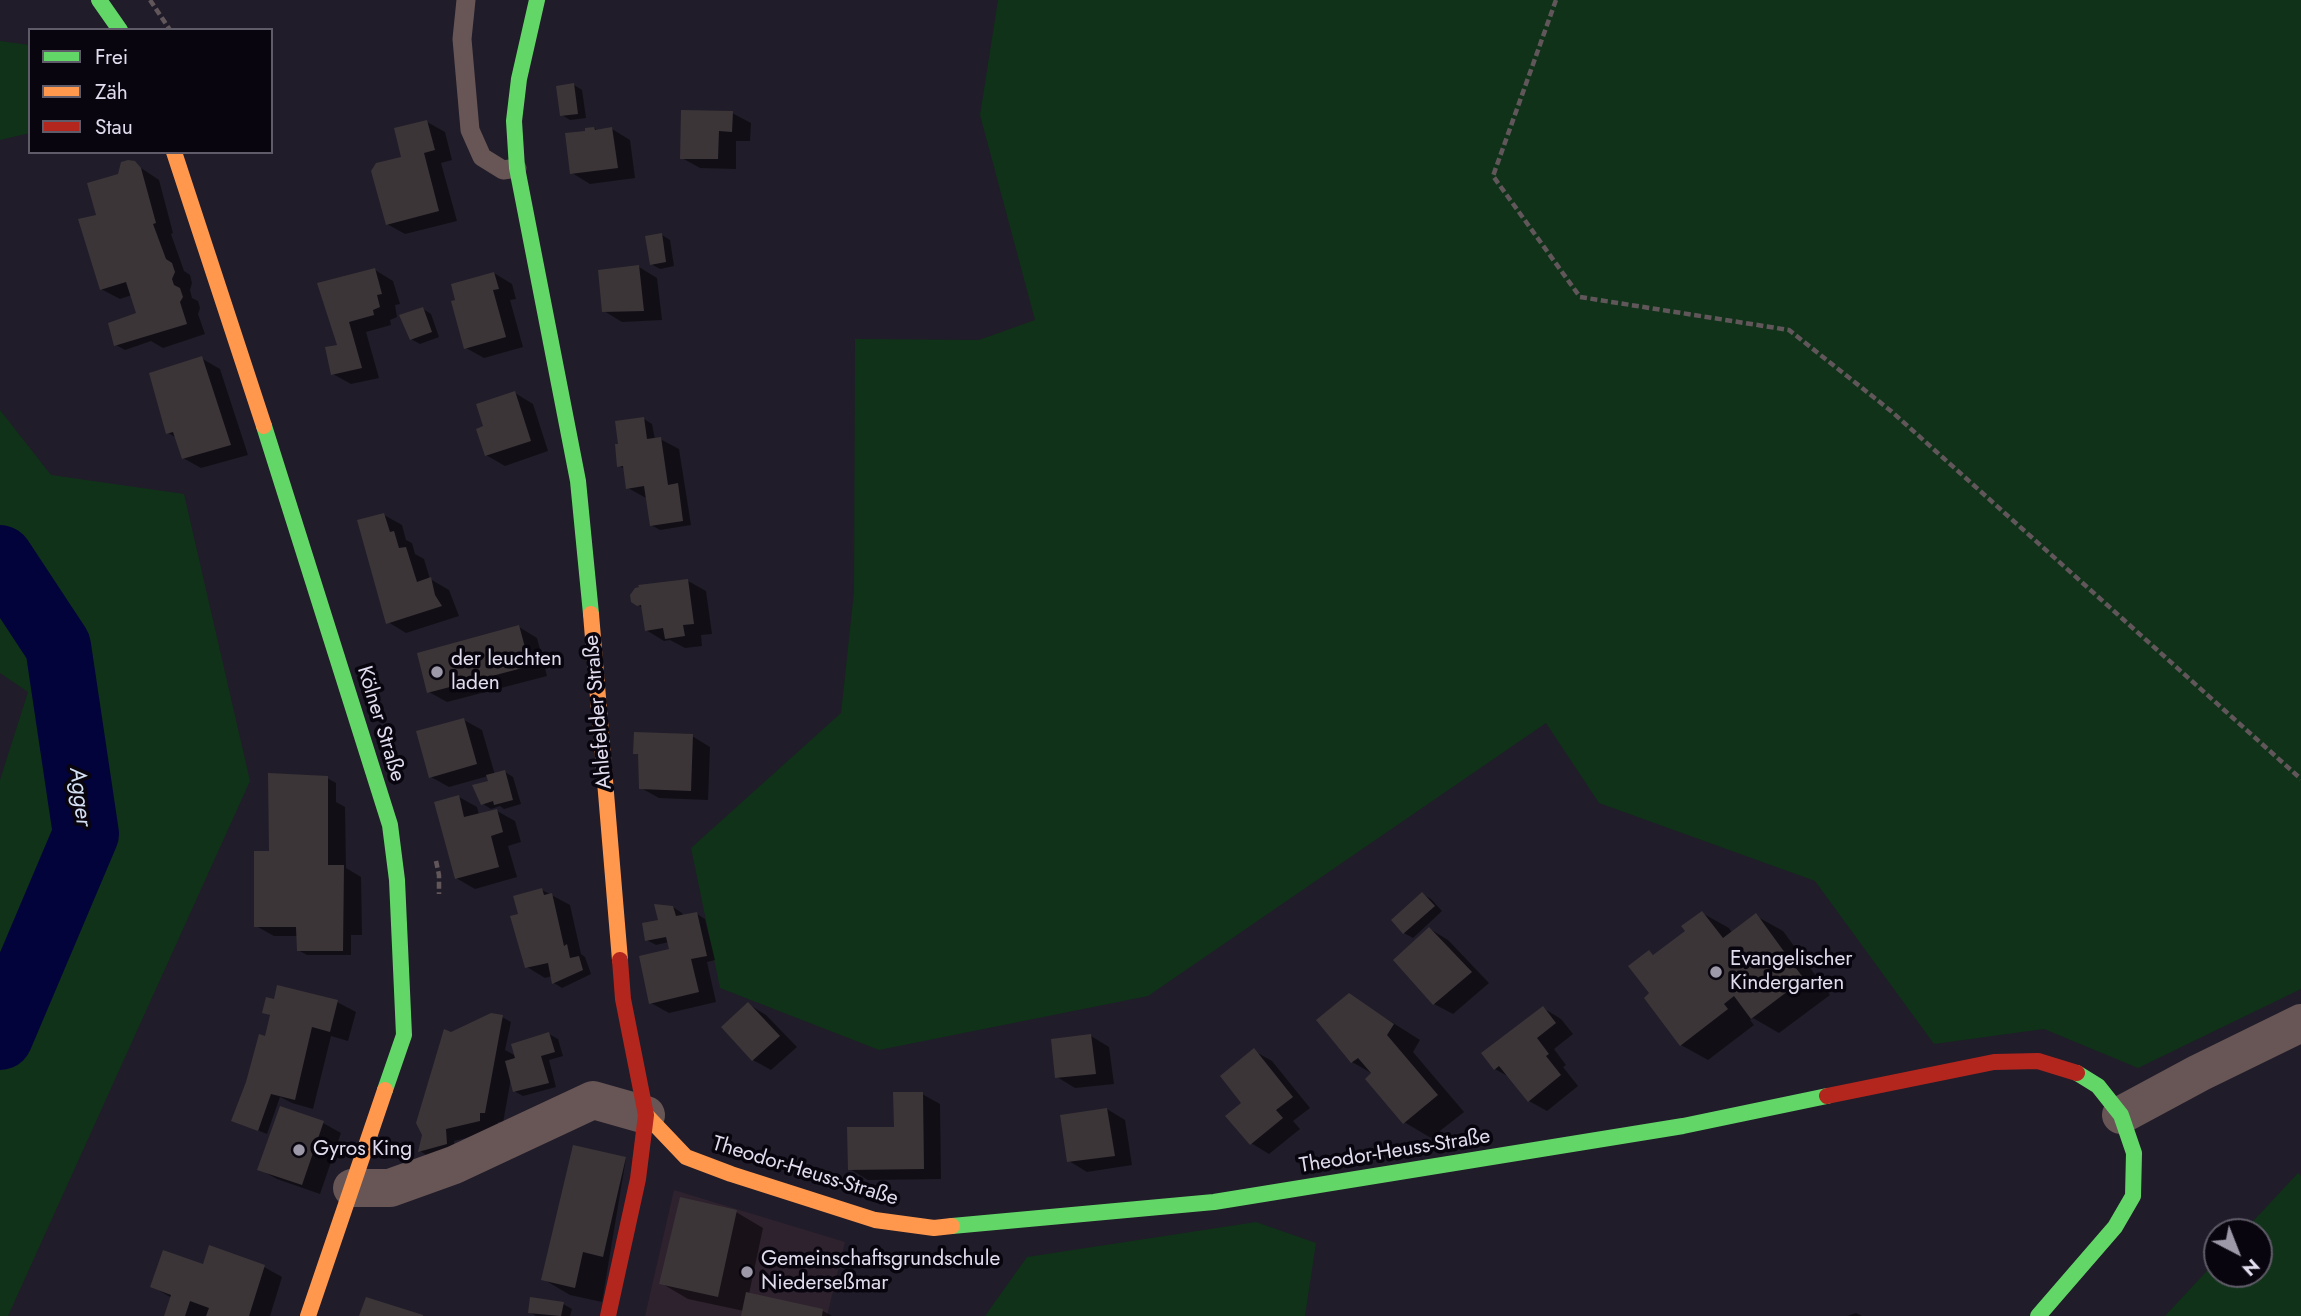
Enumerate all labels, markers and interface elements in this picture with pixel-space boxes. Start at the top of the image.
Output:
legend [28,28,273,154]
text: Frei [95,42,128,72]
text: Zäh [95,77,128,107]
text: Stau [95,112,133,142]
street label: Ahlefelder Straße [580,634,618,790]
place label: der leuchten laden [451,647,562,697]
street label: Kölner Straße [350,663,410,785]
marker: der leuchten laden [429,664,445,680]
water label: Agger [62,766,96,828]
place label: Evangelischer Kindergarten [1730,947,1853,997]
marker: Evangelischer Kindergarten [1708,964,1724,980]
street label: Theodor-Heuss-Straße [1298,1124,1492,1180]
street label: Theodor-Heuss-Straße [709,1132,901,1212]
place label: Gyros King [313,1137,412,1163]
marker: Gyros King [291,1142,307,1158]
north arrow [2203,1218,2273,1288]
place label: Gemeinschaftsgrundschule Niederseßmar [761,1247,1000,1297]
text: N [2236,1252,2266,1283]
marker: Gemeinschaftsgrundschule Niederseßmar [739,1264,755,1280]

